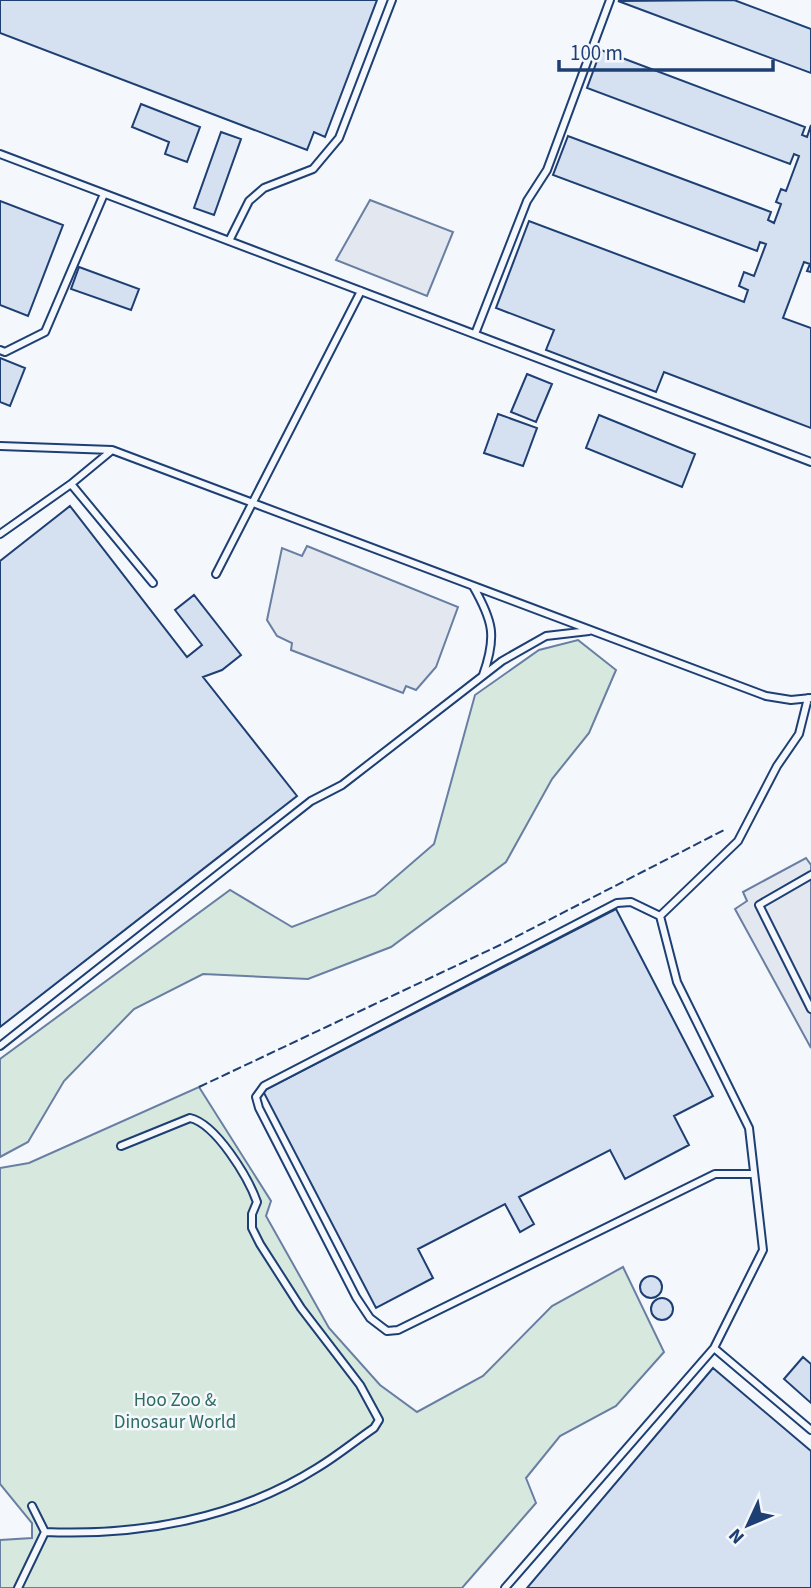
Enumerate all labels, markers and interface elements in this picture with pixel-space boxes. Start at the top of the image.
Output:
scale bar [559,28,772,72]
text: 100 m [570,38,623,68]
park label: Hoo Zoo & Dinosaur World [114,1387,236,1436]
north arrow [713,1490,783,1560]
text: N [723,1522,751,1550]

